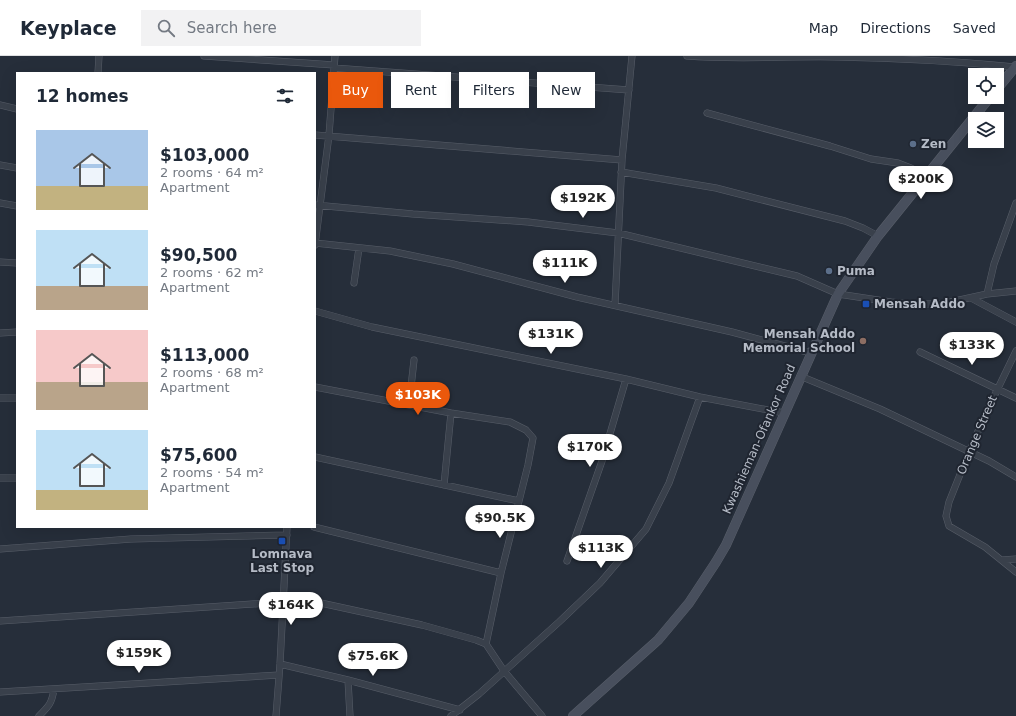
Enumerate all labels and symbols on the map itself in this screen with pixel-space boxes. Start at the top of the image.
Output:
place label: Zen [921,137,946,151]
marker: Zen [908,139,918,149]
pin: $200K [893,166,949,200]
pin: $192K [555,185,611,219]
pin: $111K [537,250,593,284]
place label: Puma [837,264,875,278]
marker: Puma [824,266,834,276]
place label: Mensah Addo [874,297,965,311]
marker: Mensah Addo [861,299,871,309]
pin: $131K [523,321,579,355]
place label: Mensah Addo Memorial School [743,327,855,355]
pin: $133K [944,332,1000,366]
marker: Mensah Addo Memorial School [858,336,868,346]
street label: Kwashieman-Ofankor Road [720,362,798,516]
pin: $103K [390,382,446,416]
street label: Orange Street [954,393,1000,477]
pin: $170K [562,434,618,468]
pin: $90.5K [467,505,533,539]
pin: $113K [573,535,629,569]
marker: Lomnava Last Stop [277,536,287,546]
place label: Lomnava Last Stop [250,547,314,575]
pin: $164K [263,592,319,626]
pin: $159K [111,640,167,674]
pin: $75.6K [340,643,406,677]

